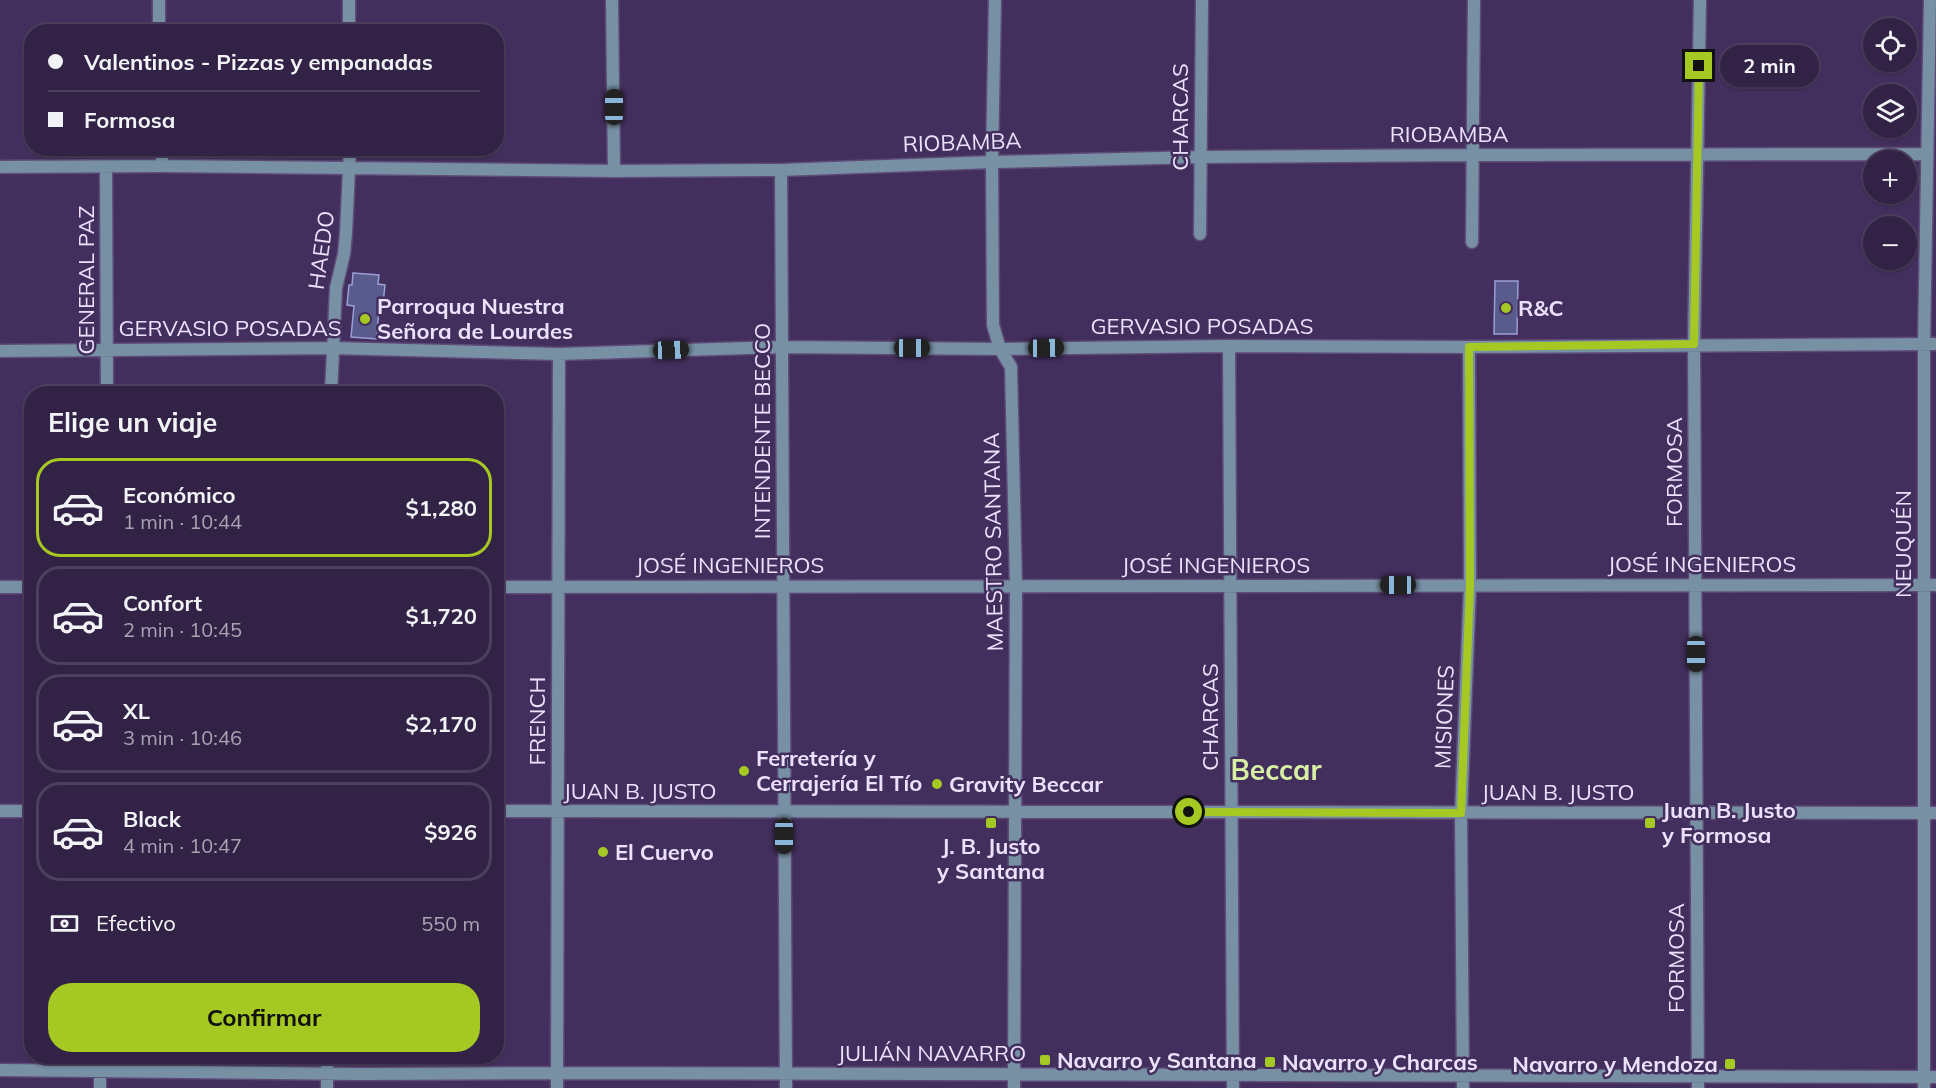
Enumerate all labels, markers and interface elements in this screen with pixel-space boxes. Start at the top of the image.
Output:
map controls [1863,18,1917,270]
button: locate [1863,18,1917,72]
callout: 2 min [1720,45,1819,87]
text: Valentinos - Pizzas y empanadas [84,48,433,76]
route end [1685,52,1712,79]
text: 2 min [1743,53,1796,78]
street label: CHARCAS [1166,63,1194,171]
button: layers [1863,84,1917,138]
car [605,89,623,125]
text: Formosa [84,106,175,134]
street label: RIOBAMBA [1390,120,1508,148]
street label: RIOBAMBA [902,126,1022,158]
button: + [1863,150,1917,204]
street label: GENERAL PAZ [72,205,100,355]
street label: HAEDO [302,209,340,291]
button: − [1863,216,1917,270]
place label: Parroqua Nuestra Señora de Lourdes [377,292,573,345]
place label: R&C [1518,294,1564,322]
marker: R&C [1499,301,1513,315]
marker: Parroqua Nuestra Señora de Lourdes [358,312,372,326]
street label: GERVASIO POSADAS [1090,312,1314,340]
street label: GERVASIO POSADAS [118,314,342,342]
street label: INTENDENTE BECCO [748,323,776,539]
car [894,339,930,357]
car [1028,339,1064,357]
car [653,340,689,360]
text: Elige un viaje [48,405,217,439]
street label: FORMOSA [1660,417,1688,527]
street label: MAESTRO SANTANA [977,432,1009,652]
icon: car [51,481,105,535]
text: Económico [123,481,236,509]
street label: NEUQUÉN [1889,490,1917,598]
text: $1,280 [406,494,477,522]
text: 1 min · 10:44 [123,509,242,534]
street label: JOSÉ INGENIEROS [1608,550,1796,578]
street label: JOSÉ INGENIEROS [636,551,824,579]
street label: JOSÉ INGENIEROS [1122,551,1310,579]
car [1380,576,1416,594]
icon: car [51,589,105,643]
text: Confort [123,589,202,617]
text: $1,720 [406,602,477,630]
text: 2 min · 10:45 [123,617,242,642]
car [1687,636,1705,672]
street label: CHARCAS [1196,663,1224,771]
street label: MISIONES [1428,665,1460,769]
street label: FRENCH [523,677,551,765]
icon: car [51,697,105,751]
text: XL [123,697,150,725]
text: $2,170 [406,710,477,738]
text: 3 min · 10:46 [123,725,242,750]
place label: Ferretería y Cerrajería El Tío [756,744,922,797]
district label: Beccar [1231,752,1321,787]
marker: Ferretería y Cerrajería El Tío [737,764,751,778]
place label: Gravity Beccar [949,770,1103,798]
street label: JUAN B. JUSTO [563,777,717,805]
marker: Gravity Beccar [930,777,944,791]
street label: JUAN B. JUSTO [1481,778,1635,806]
place label: Juan B. Justo y Formosa [1661,796,1796,849]
route start [1175,798,1202,825]
icon: car [51,805,105,859]
text: Black [123,805,181,833]
marker: J. B. Justo y Santana [984,816,998,830]
marker: Juan B. Justo y Formosa [1643,816,1657,830]
text: $926 [424,818,477,846]
car [775,818,793,854]
place label: J. B. Justo y Santana [936,832,1045,885]
text: 4 min · 10:47 [123,833,242,858]
place label: El Cuervo [615,838,714,866]
marker: El Cuervo [596,845,610,859]
street label: FORMOSA [1662,903,1690,1013]
icon: cash [48,907,81,940]
text: Efectivo [96,909,176,937]
text: 550 m [421,911,480,936]
button: Confirmar [48,983,480,1052]
street label: JULIÁN NAVARRO [838,1039,1026,1067]
place label: Navarro y Santana [1057,1046,1257,1074]
place label: Navarro y Charcas [1282,1048,1478,1076]
place label: Navarro y Mendoza [1512,1050,1718,1078]
marker: Navarro y Santana [1038,1053,1052,1067]
marker: Navarro y Charcas [1263,1055,1277,1069]
marker: Navarro y Mendoza [1723,1057,1737,1071]

